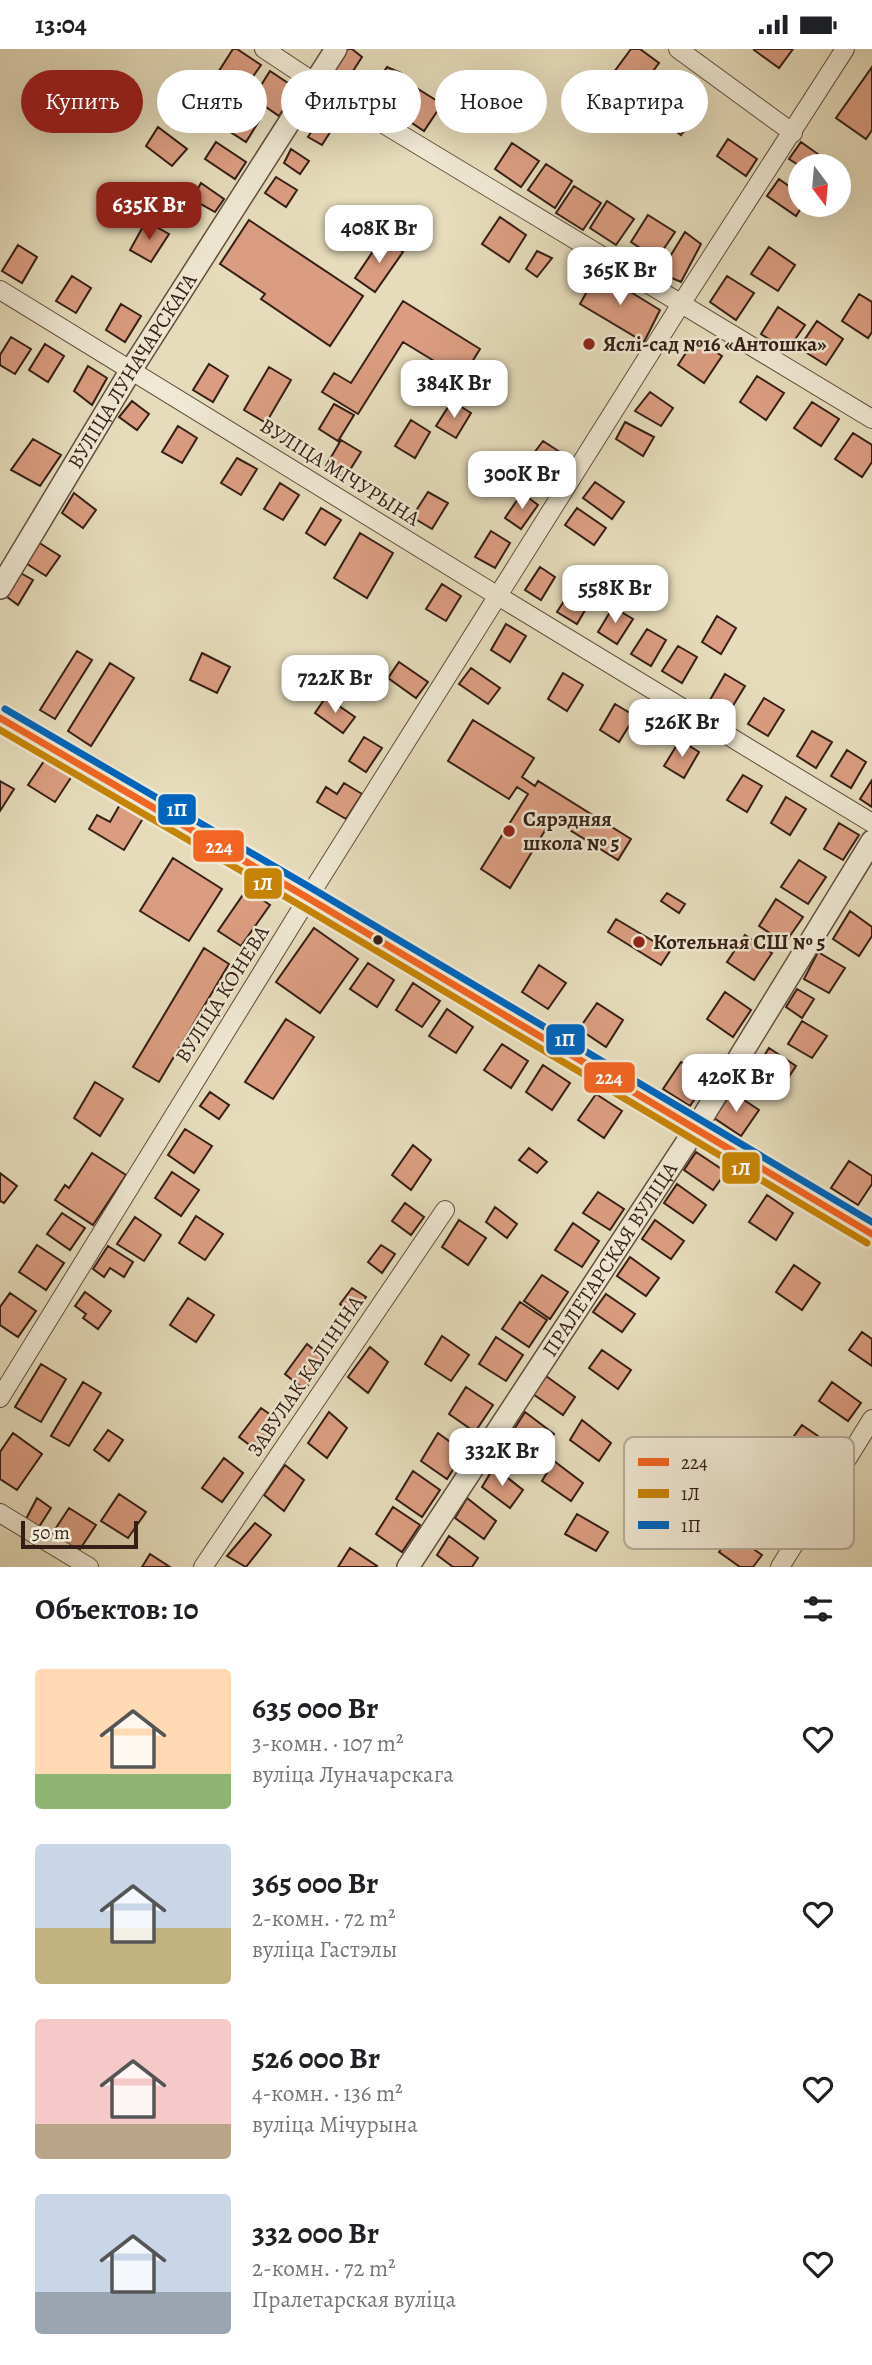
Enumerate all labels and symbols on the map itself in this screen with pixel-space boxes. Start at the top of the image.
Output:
north arrow [788,154,850,217]
pin: 635K Br [84,183,214,242]
pin: 408K Br [314,205,444,265]
pin: 365K Br [555,247,685,307]
street label: ВУЛІЦА ЛУНАЧАРСКАГА [61,267,204,474]
place label: Яслі-сад №16 «Антошка» [603,330,827,358]
marker: Яслі-сад №16 «Антошка» [581,336,597,352]
pin: 384K Br [389,361,519,420]
street label: ВУЛІЦА МІЧУРЫНА [255,411,426,533]
pin: 300K Br [457,451,587,511]
pin: 558K Br [550,565,680,625]
pin: 722K Br [270,655,400,715]
pin: 526K Br [617,699,747,759]
line badge: 1П [157,793,197,826]
text: 1П [167,797,188,823]
place label: Сярэдняя школа № 5 [523,805,620,857]
marker: Сярэдняя школа № 5 [501,823,517,839]
line badge: 224 [192,829,245,863]
text: 224 [205,834,233,860]
line badge: 1Л [243,867,283,900]
text: 1Л [253,871,273,897]
street label: ВУЛІЦА КОНЕВА [169,919,276,1068]
place label: Котельная СШ № 5 [653,928,826,956]
unlabelled marker [371,933,385,947]
marker: Котельная СШ № 5 [631,934,647,950]
line badge: 1П [545,1023,586,1056]
text: 1П [555,1027,576,1053]
pin: 420K Br [671,1055,801,1114]
line badge: 224 [583,1061,636,1094]
text: 224 [595,1065,623,1091]
line badge: 1Л [721,1151,761,1185]
street label: ПРАЛЕТАРСКАЯ ВУЛІЦА [536,1156,684,1362]
text: 1Л [731,1156,751,1182]
street label: ЗАВУЛАК КАЛІНІНА [241,1289,370,1462]
pin: 332K Br [437,1429,567,1488]
legend [624,1437,854,1549]
text: 224 [681,1450,708,1476]
text: 1Л [681,1481,700,1507]
text: 1П [681,1513,701,1539]
scale bar [21,1518,138,1550]

